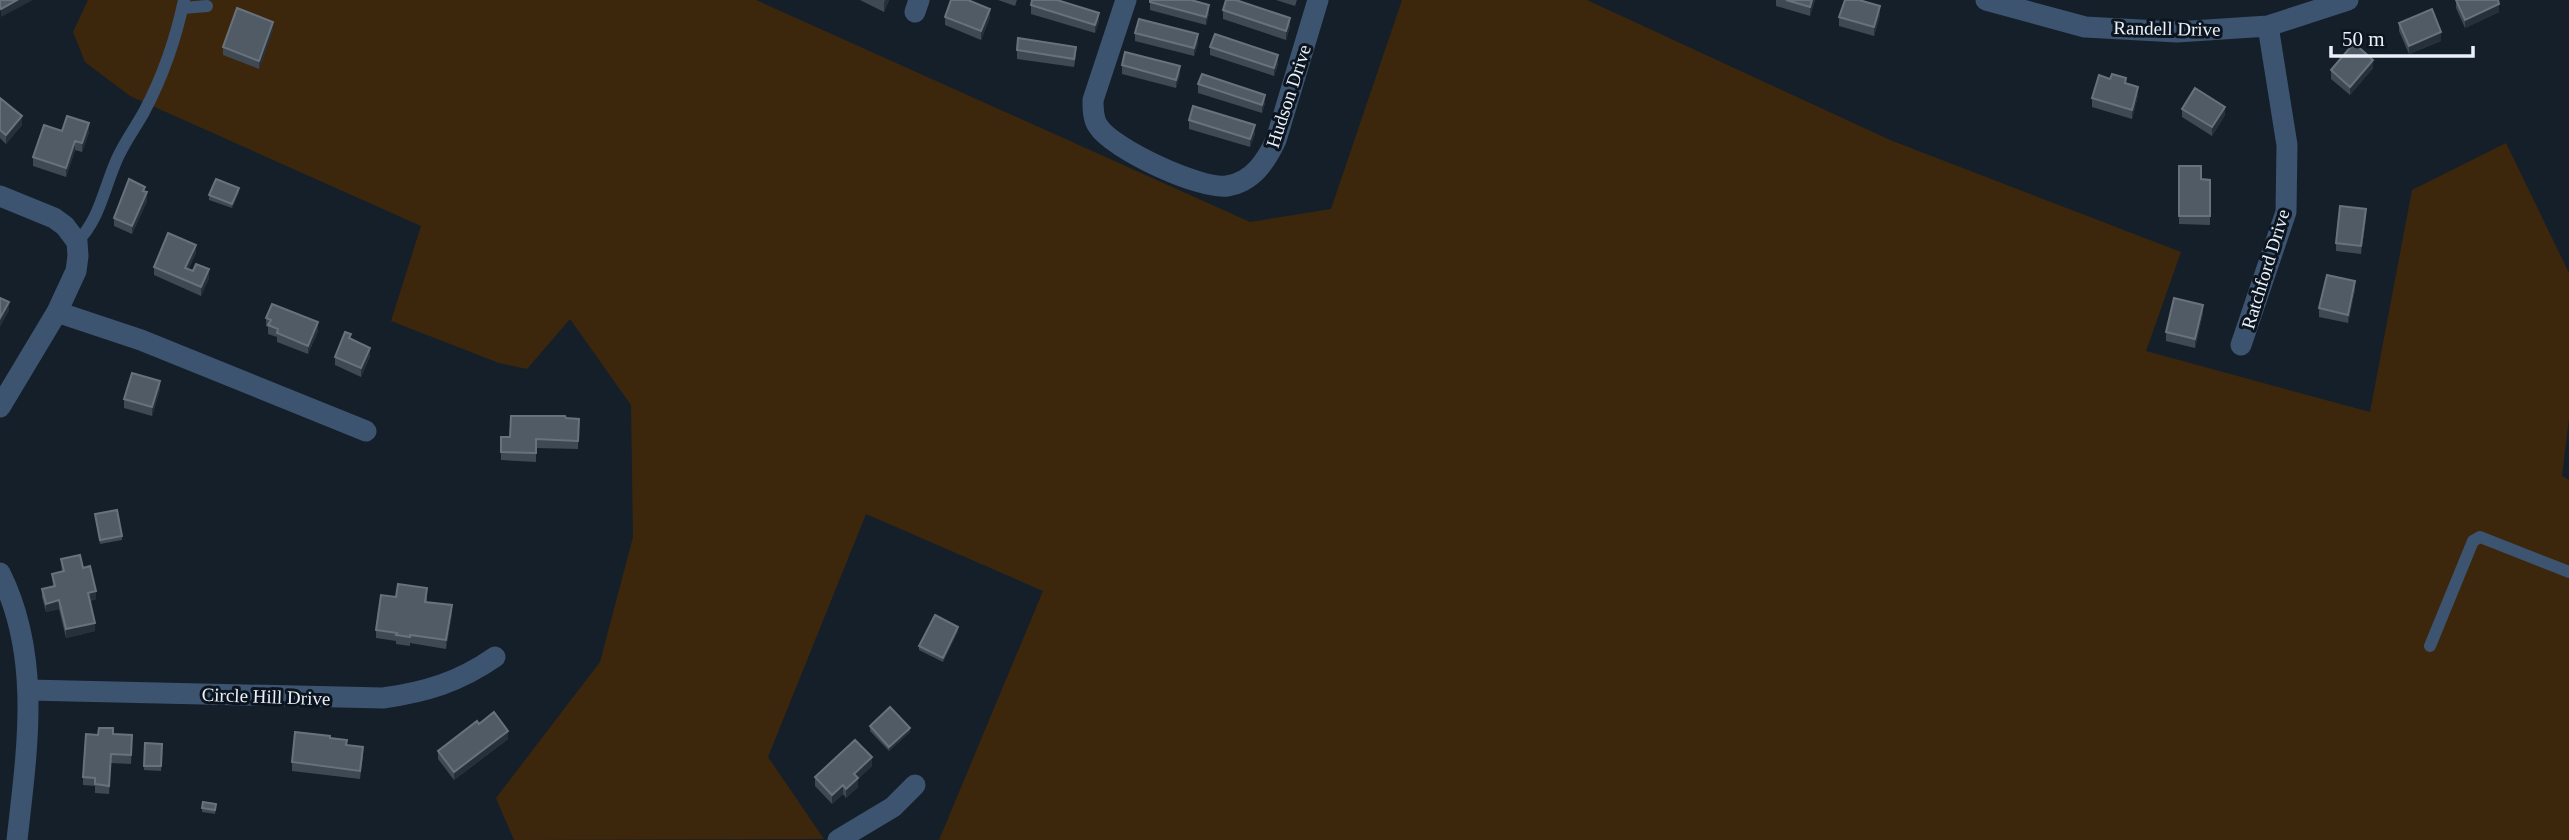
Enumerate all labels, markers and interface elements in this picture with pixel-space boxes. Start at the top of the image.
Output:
scale bar [2331,14,2473,58]
street label: Randell Drive [2113,17,2221,40]
text: 50 m [2342,27,2385,51]
street label: Hudson Drive [1262,42,1315,150]
street label: Ratchford Drive [2237,207,2294,331]
street label: Circle Hill Drive [201,684,331,709]

